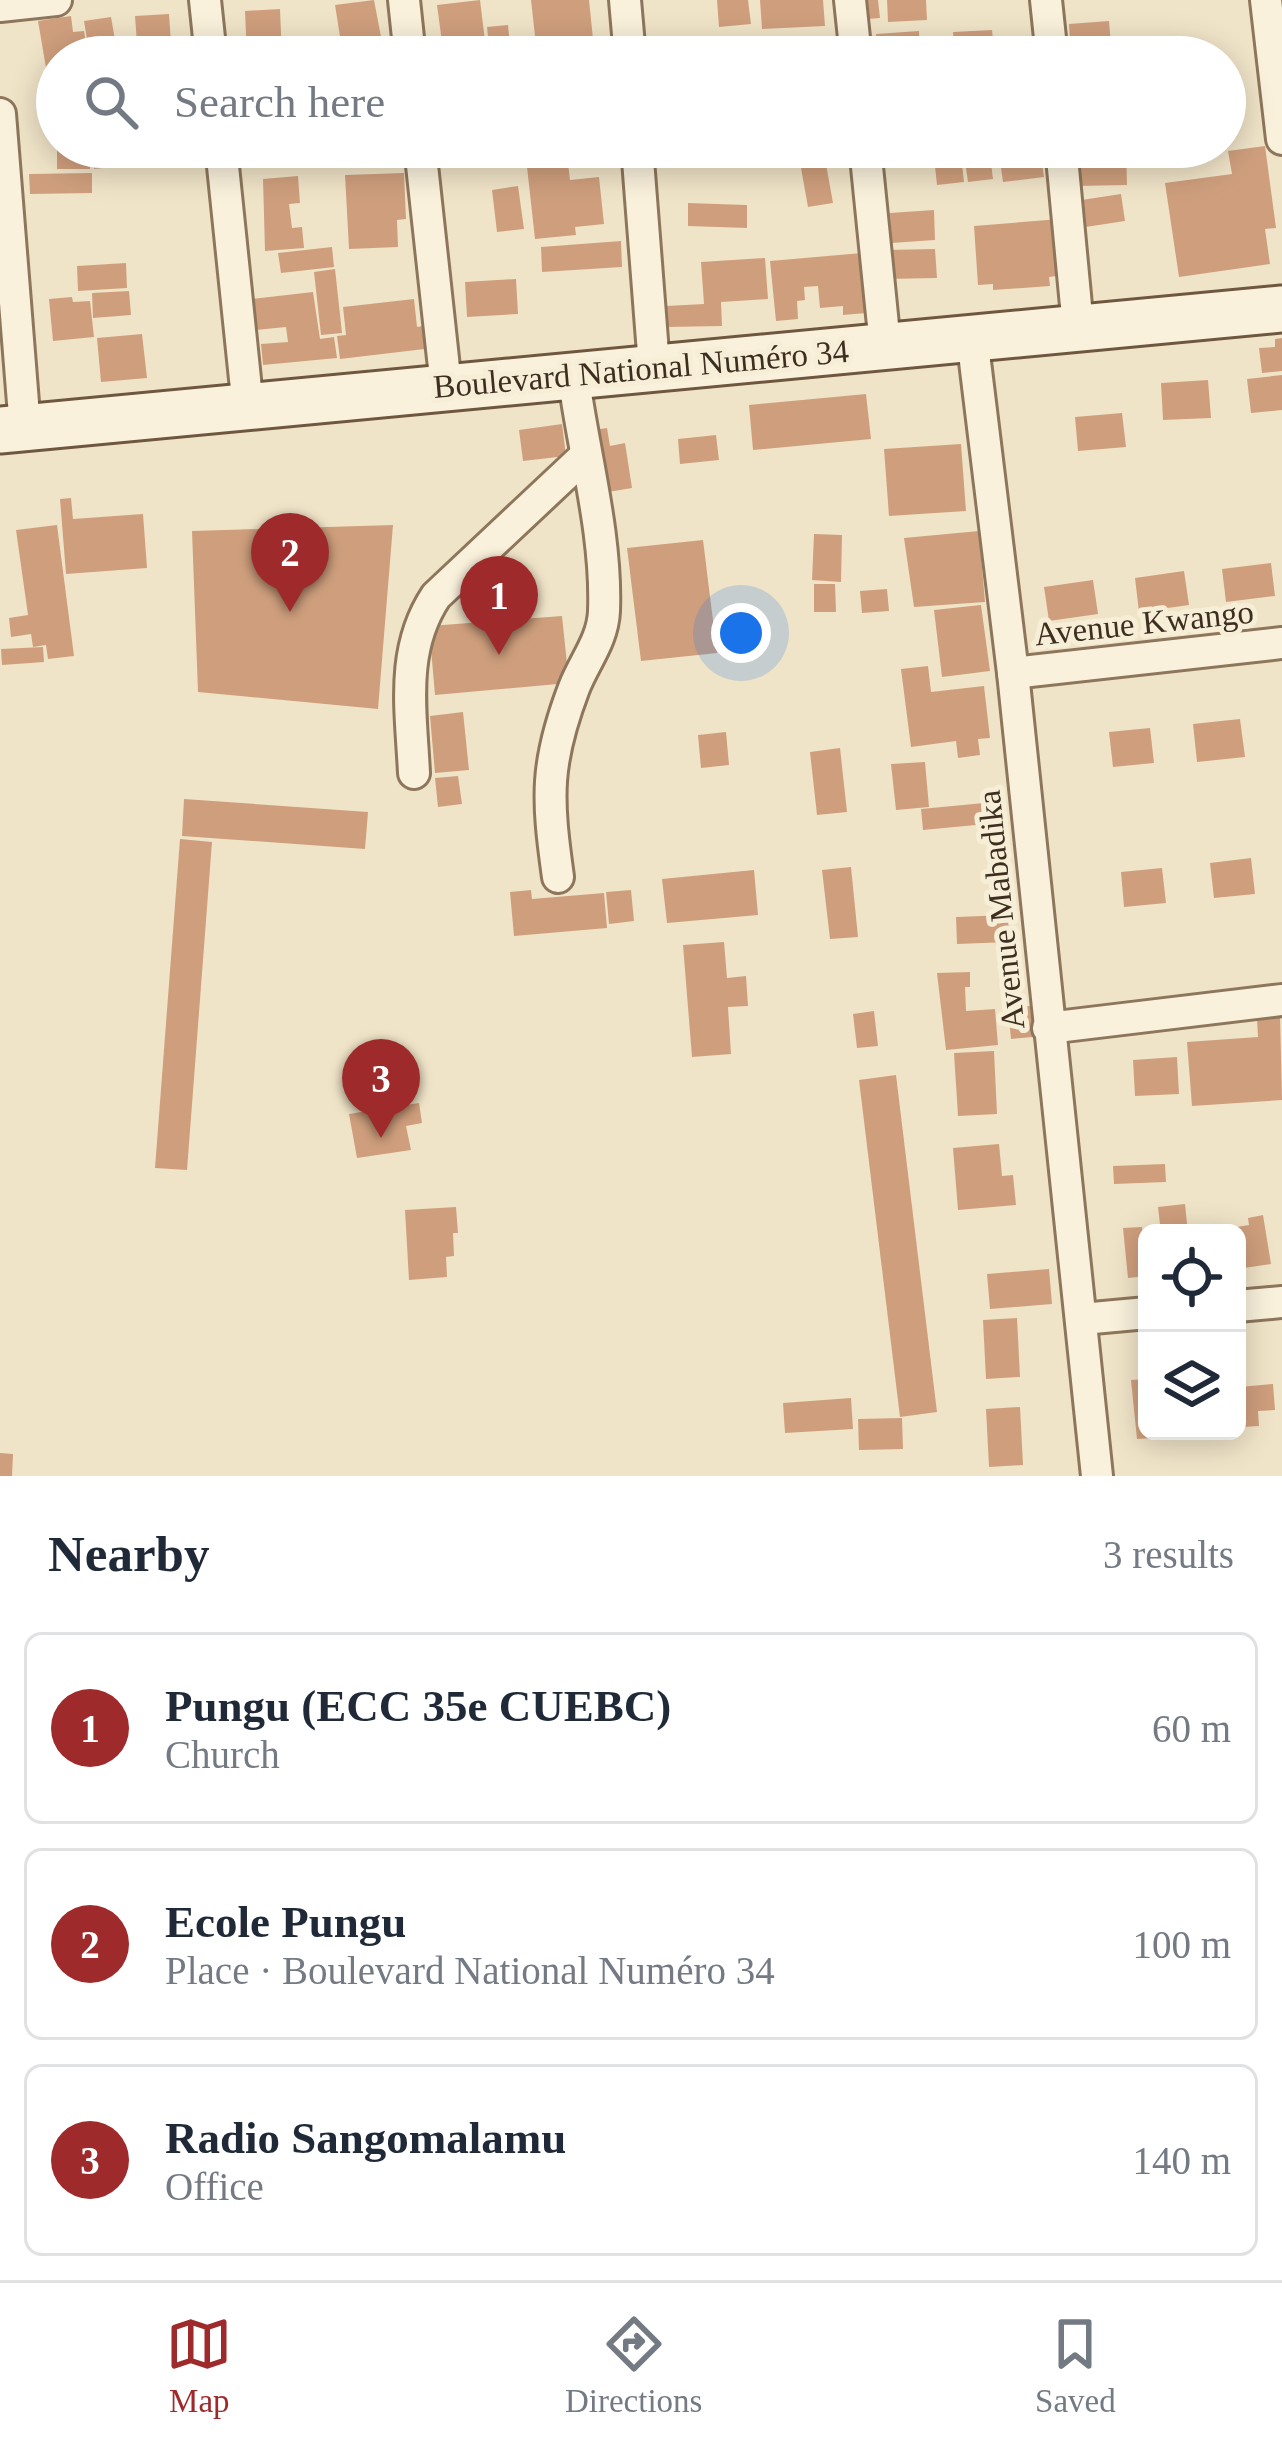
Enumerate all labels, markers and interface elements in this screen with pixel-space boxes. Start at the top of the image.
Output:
search box [36,36,1246,168]
icon: search [78,69,144,135]
text: Search here [174,77,385,127]
street label: Boulevard National Numéro 34 [432,333,850,405]
pin: 2 [251,513,329,612]
pin: 1 [460,556,538,655]
street label: Avenue Kwango [1033,594,1256,652]
your location [711,603,771,663]
street label: Avenue Mabadika [970,788,1031,1031]
pin: 3 [342,1039,420,1138]
map controls [1138,1224,1246,1440]
button: locate [1138,1224,1246,1332]
button: layers [1138,1332,1246,1440]
text: Nearby [48,1526,209,1582]
text: 3 results [1103,1533,1234,1576]
text: Pungu (ECC 35e CUEBC) [165,1681,671,1731]
text: 1 [80,1707,100,1750]
text: 60 m [1152,1707,1231,1750]
text: Church [165,1733,280,1776]
text: Ecole Pungu [165,1897,406,1947]
text: 2 [80,1923,100,1966]
text: 100 m [1132,1923,1231,1966]
text: Place · Boulevard National Numéro 34 [165,1949,775,1992]
text: Radio Sangomalamu [165,2113,566,2163]
text: 3 [80,2139,100,2182]
text: 140 m [1132,2139,1231,2182]
text: Office [165,2165,264,2208]
tab: Map [166,2311,232,2420]
tab: Directions [565,2311,702,2420]
tab: Saved [1035,2311,1116,2420]

